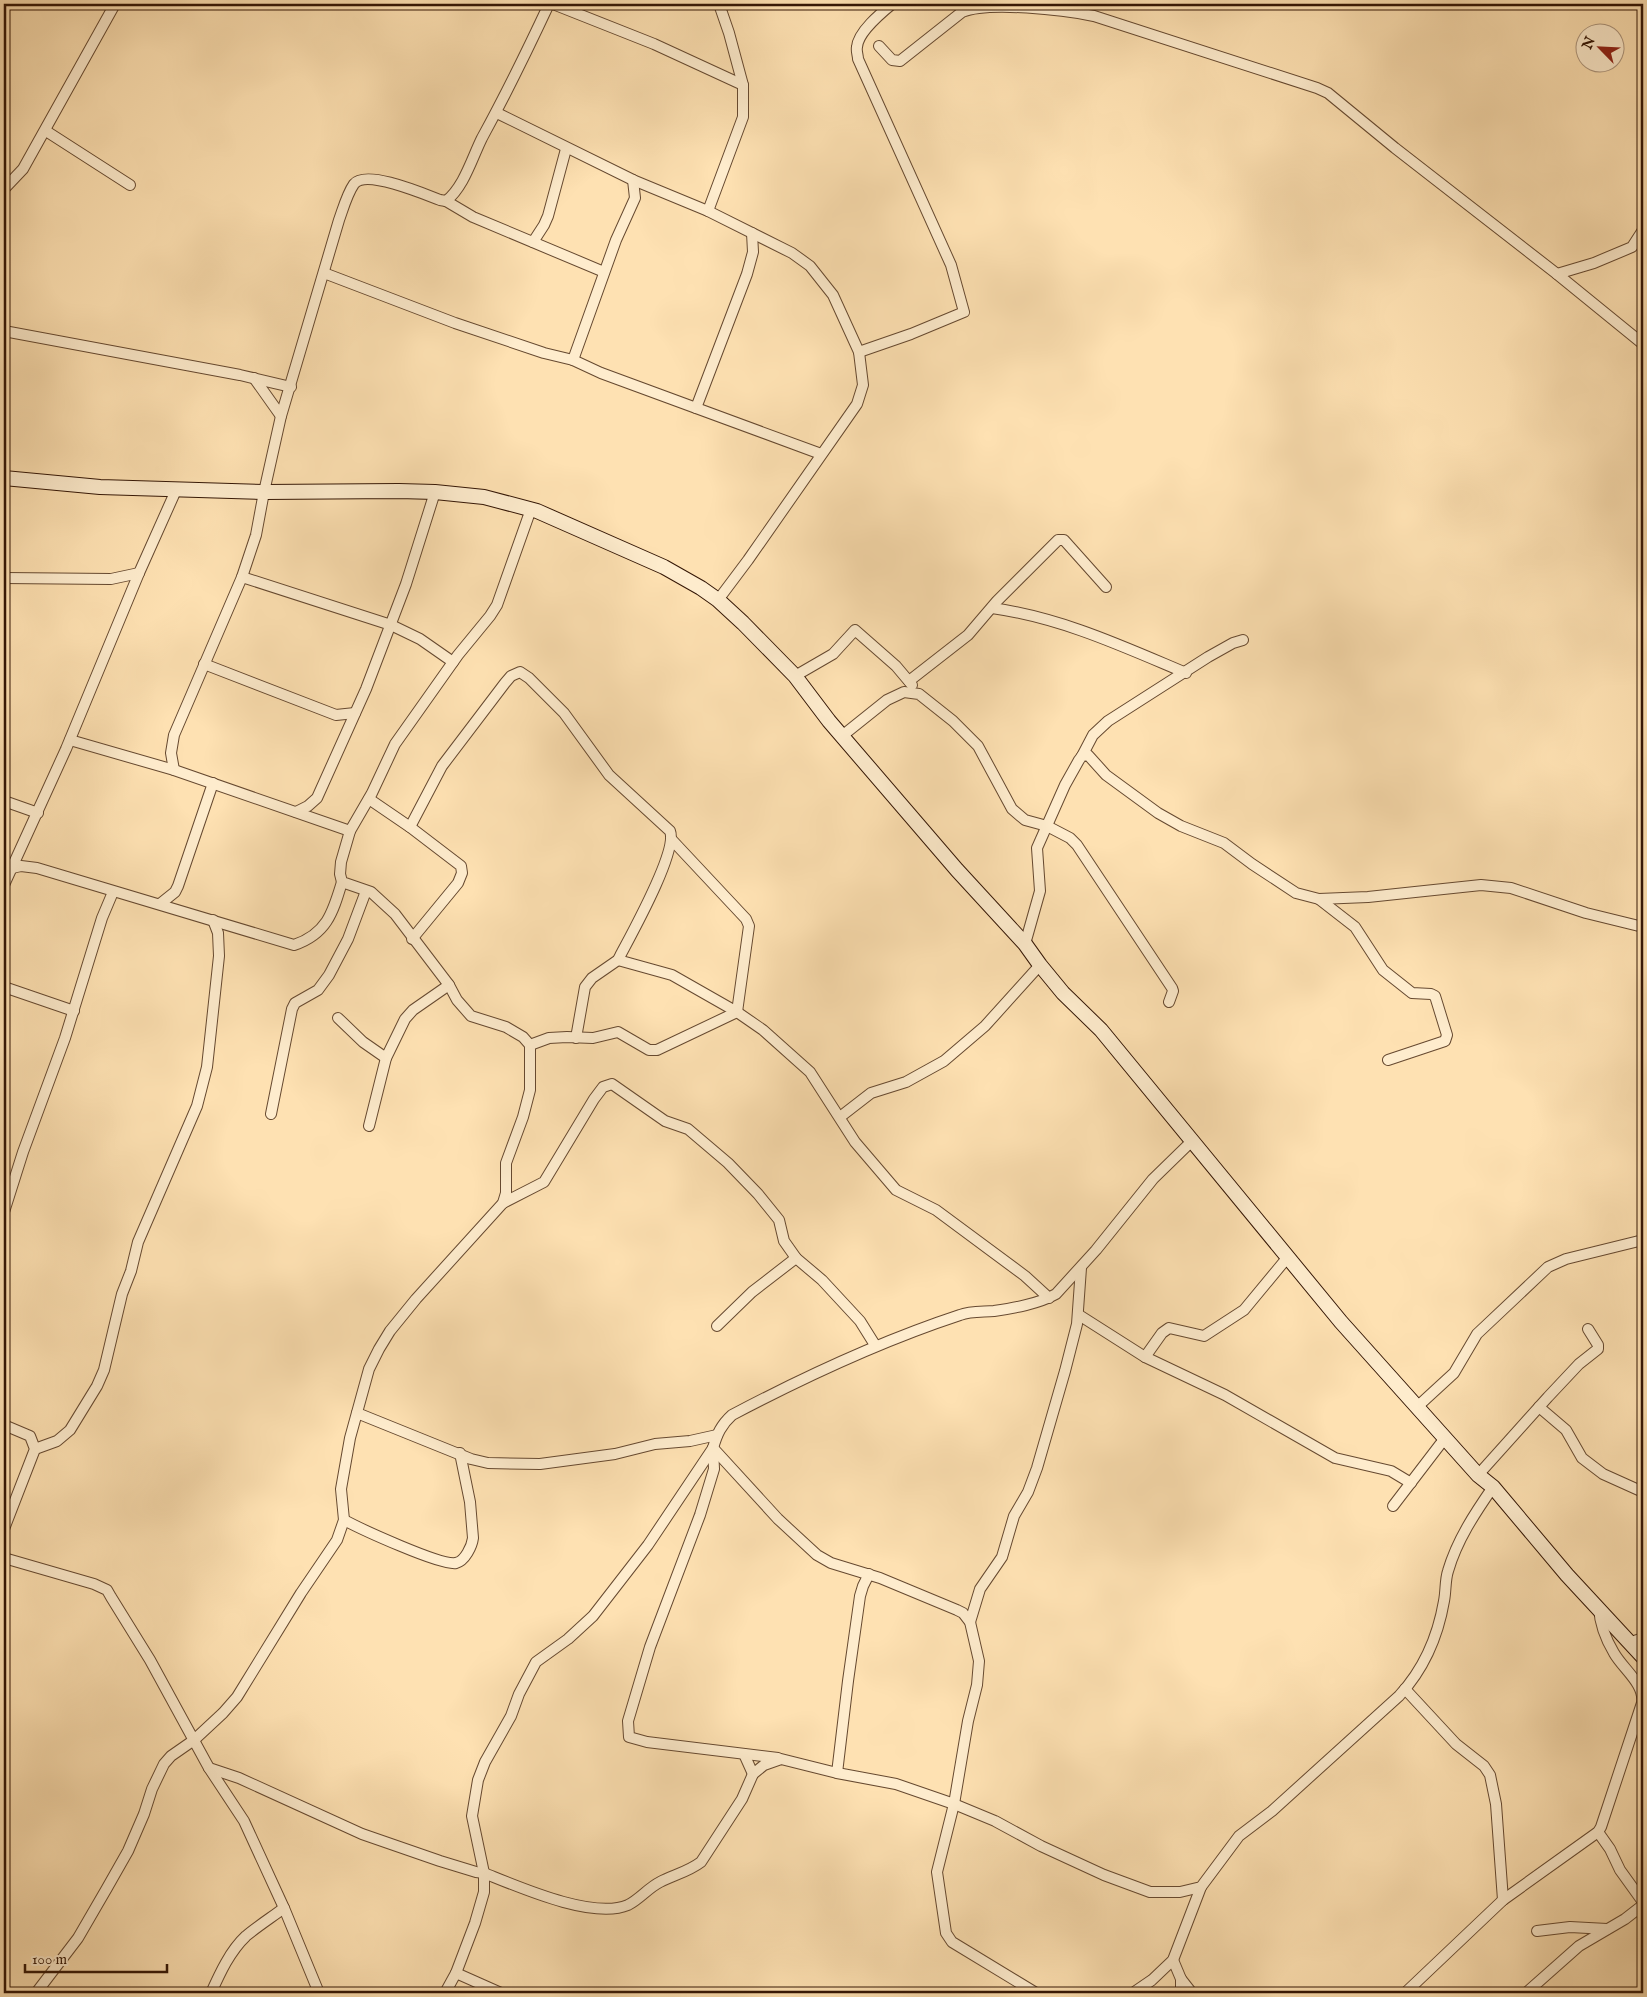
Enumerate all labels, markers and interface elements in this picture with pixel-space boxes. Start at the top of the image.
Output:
north arrow [1574,22,1624,72]
text: N [1578,34,1600,53]
scale bar [25,1942,168,1974]
text: 100 m [32,1950,68,1969]

